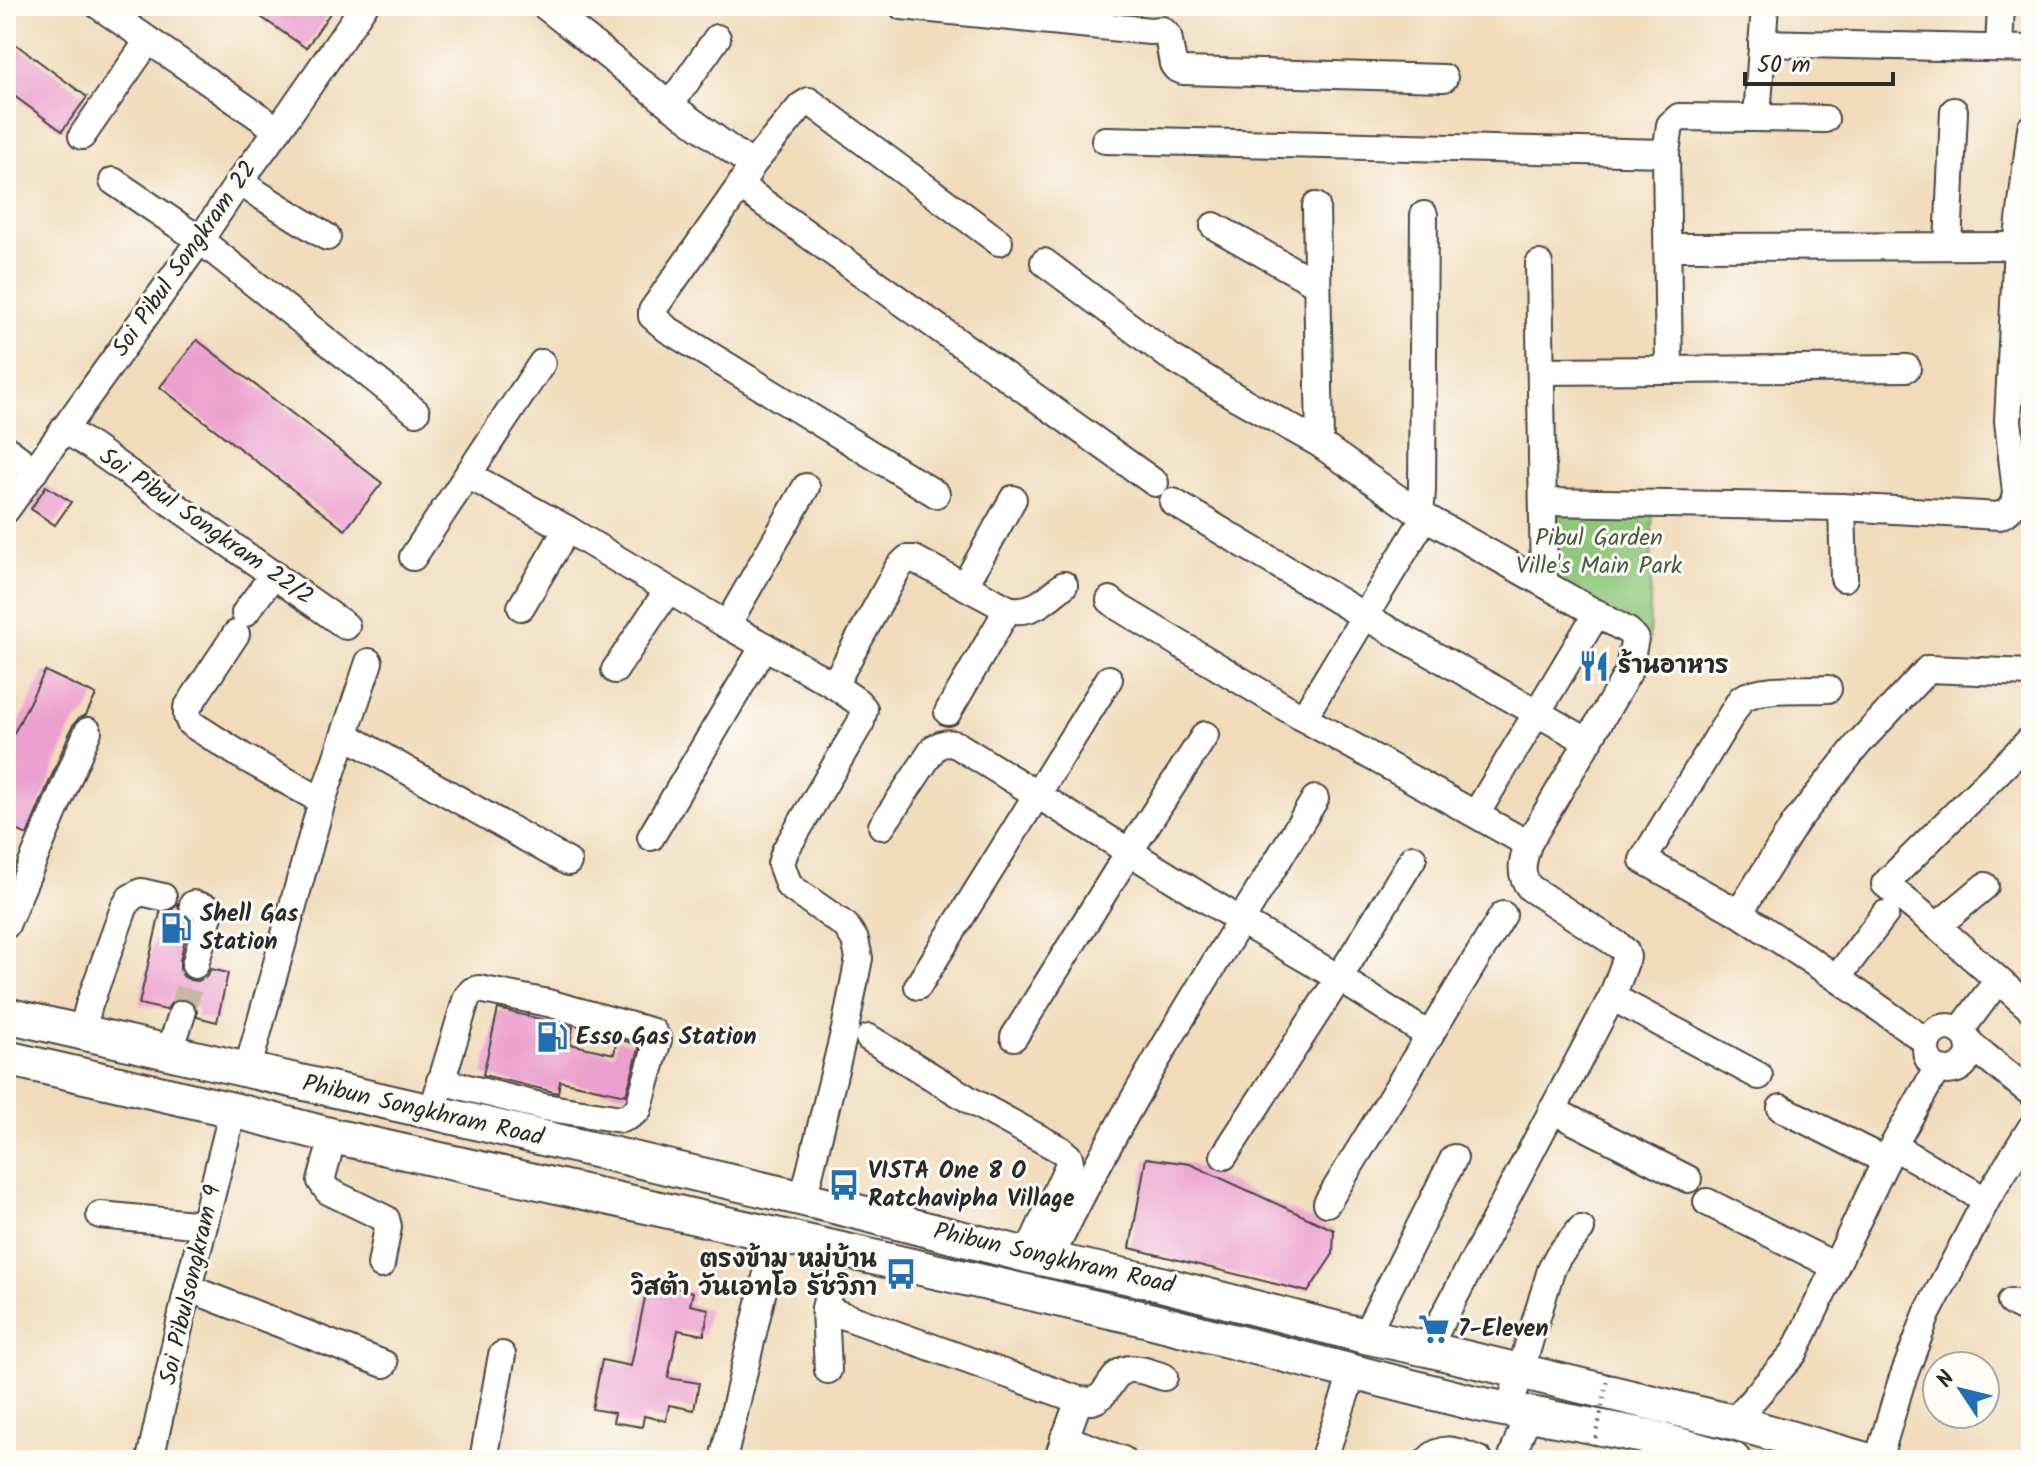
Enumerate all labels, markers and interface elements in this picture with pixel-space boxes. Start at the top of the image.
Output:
scale bar [1745,36,1893,86]
text: 50 m [1757,46,1811,85]
street label: Soi Pibul Songkram 22 [102,153,268,365]
street label: Soi Pibul Songkram 22/2 [91,438,321,616]
park label: Pibul Garden Ville's Main Park [1516,519,1683,586]
place label: ร้านอาหาร [1618,647,1729,686]
restaurant icon: ร้านอาหาร [1577,649,1611,683]
place label: Shell Gas Station [200,895,298,962]
fuel station icon: Shell Gas Station [159,911,193,945]
place label: Esso Gas Station [576,1018,756,1057]
fuel station icon: Esso Gas Station [535,1020,569,1054]
street label: Phibun Songkhram Road [299,1064,548,1158]
place label: VISTA One 8 O Ratchavipha Village [868,1152,1075,1219]
bus stop icon: VISTA One 8 O Ratchavipha Village [827,1168,861,1202]
street label: Soi Pibulsongkram 9 [149,1181,233,1389]
street label: Phibun Songkhram Road [930,1212,1179,1306]
place label: ตรงข้าม หมู่บ้าน วิสต้า วันเอทโอ รัชวิภา [631,1241,877,1308]
bus stop icon: ตรงข้าม หมู่บ้าน วิสต้า วันเอทโอ รัชวิภา [884,1257,918,1291]
place label: 7-Eleven [1458,1310,1549,1349]
supermarket icon: 7-Eleven [1417,1312,1451,1346]
north arrow [1921,1350,2001,1430]
text: N [1928,1364,1965,1396]

